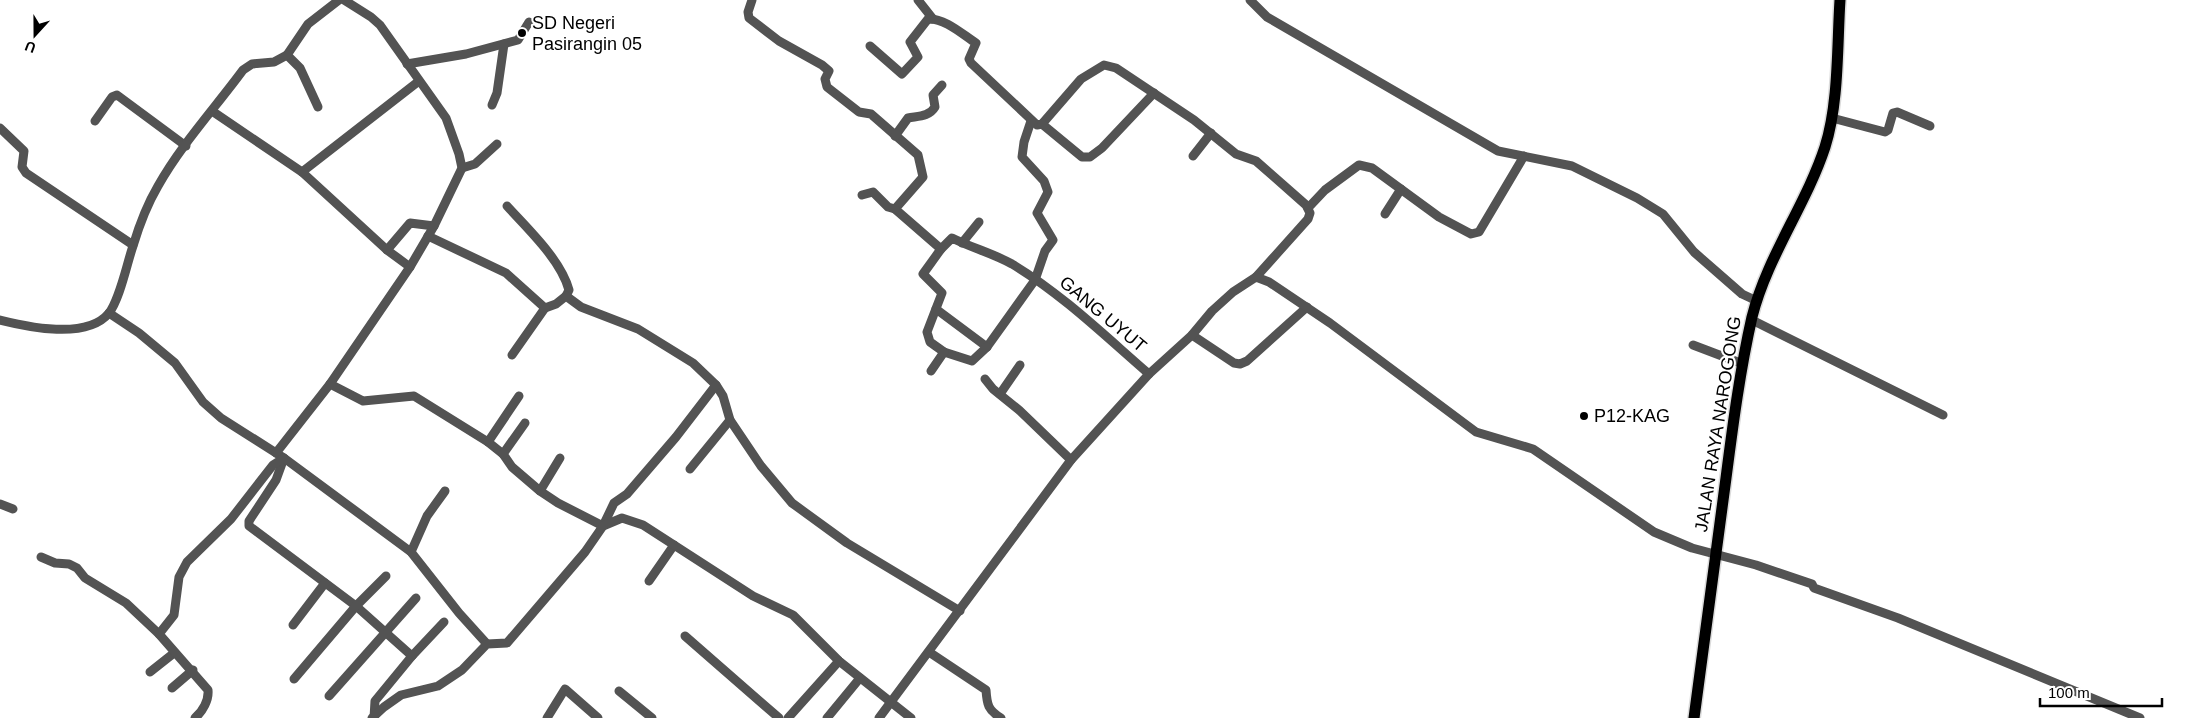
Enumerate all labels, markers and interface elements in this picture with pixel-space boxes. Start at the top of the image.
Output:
north arrow [10,10,60,60]
place label: SD Negeri Pasirangin 05 [532,13,642,54]
marker: SD Negeri Pasirangin 05 [516,27,528,39]
text: U [23,38,38,56]
street label: GANG UYUT [1056,272,1150,356]
street label: JALAN RAYA NAROGONG [1691,315,1745,533]
place label: P12-KAG [1594,406,1670,426]
marker: P12-KAG [1578,410,1590,422]
scale bar [2040,676,2162,708]
text: 100 m [2048,684,2090,701]

